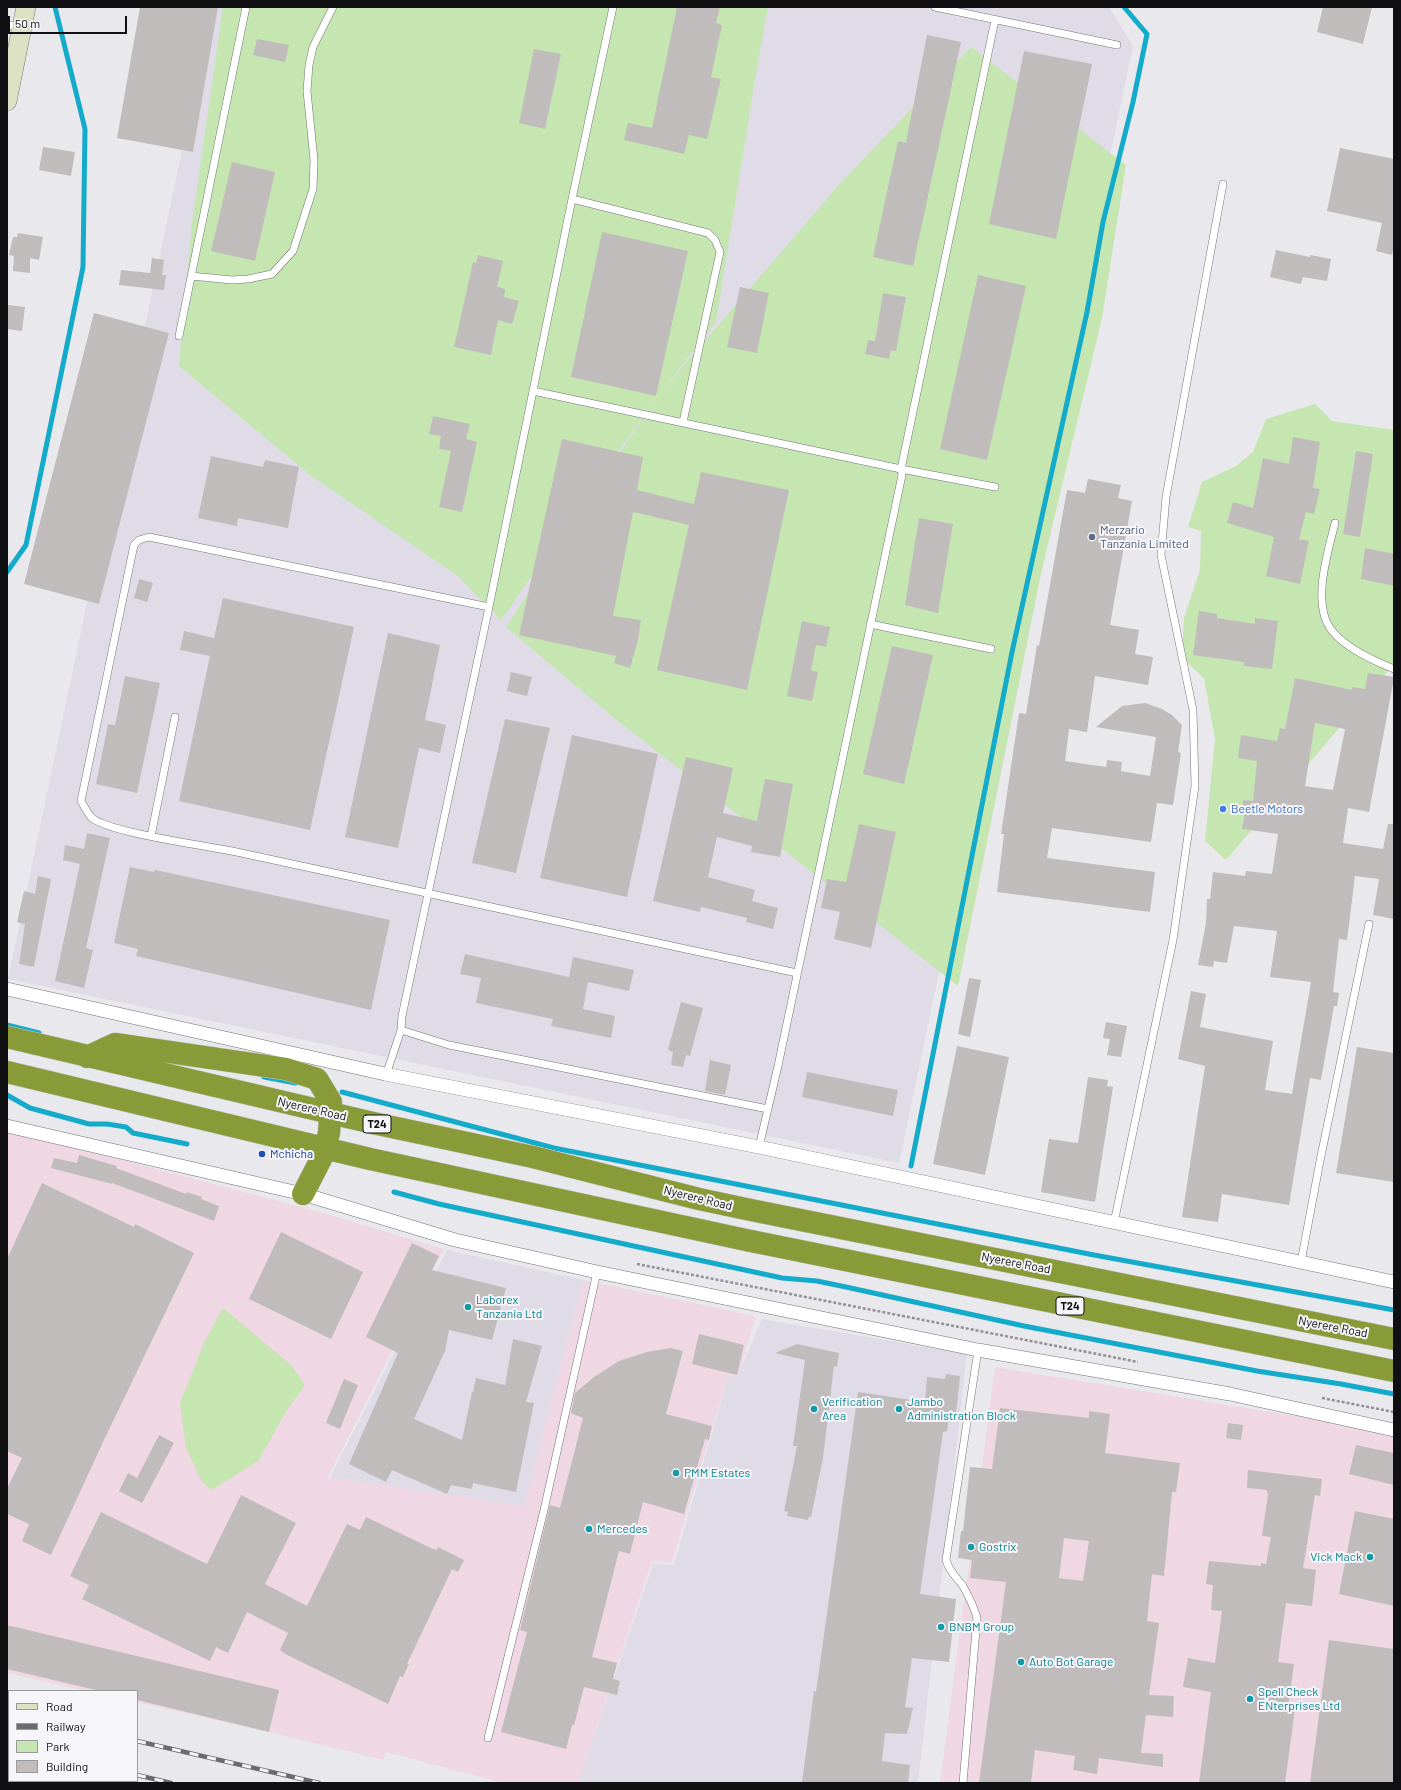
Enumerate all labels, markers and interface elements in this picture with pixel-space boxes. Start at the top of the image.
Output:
scale bar [10,8,129,34]
text: 50 m [15,16,40,30]
place label: Merzario Tanzania Limited [1100,523,1189,551]
marker: Merzario Tanzania Limited [1087,532,1097,542]
place label: Beetle Motors [1231,802,1303,816]
marker: Beetle Motors [1218,804,1228,814]
street label: Nyerere Road [276,1094,348,1124]
road number: T24 [363,1115,391,1133]
place label: Mchicha [270,1147,313,1161]
marker: Mchicha [257,1149,267,1159]
street label: Nyerere Road [662,1183,734,1213]
street label: Nyerere Road [980,1249,1052,1277]
place label: Laborex Tanzania Ltd [476,1293,542,1321]
road number: T24 [1056,1297,1084,1315]
marker: Laborex Tanzania Ltd [463,1302,473,1312]
street label: Nyerere Road [1297,1313,1369,1341]
place label: Verification Area [822,1395,882,1423]
place label: Jambo Administration Block [907,1395,1016,1423]
marker: Verification Area [809,1404,819,1414]
marker: Jambo Administration Block [894,1404,904,1414]
place label: PMM Estates [684,1466,750,1480]
marker: PMM Estates [671,1468,681,1478]
place label: Mercedes [597,1522,647,1536]
marker: Mercedes [584,1524,594,1534]
place label: Gostrix [979,1540,1016,1554]
marker: Gostrix [966,1542,976,1552]
place label: Vick Mack [1310,1550,1362,1564]
marker: Vick Mack [1365,1552,1375,1562]
place label: BNBM Group [949,1620,1014,1634]
marker: BNBM Group [936,1622,946,1632]
place label: Auto Bot Garage [1029,1655,1113,1669]
marker: Auto Bot Garage [1016,1657,1026,1667]
place label: Spell Check ENterprises Ltd [1258,1685,1340,1713]
legend [8,1690,138,1782]
marker: Spell Check ENterprises Ltd [1245,1694,1255,1704]
text: Road [46,1699,73,1713]
text: Railway [46,1719,85,1733]
text: Park [46,1739,70,1753]
text: Building [46,1759,88,1773]

